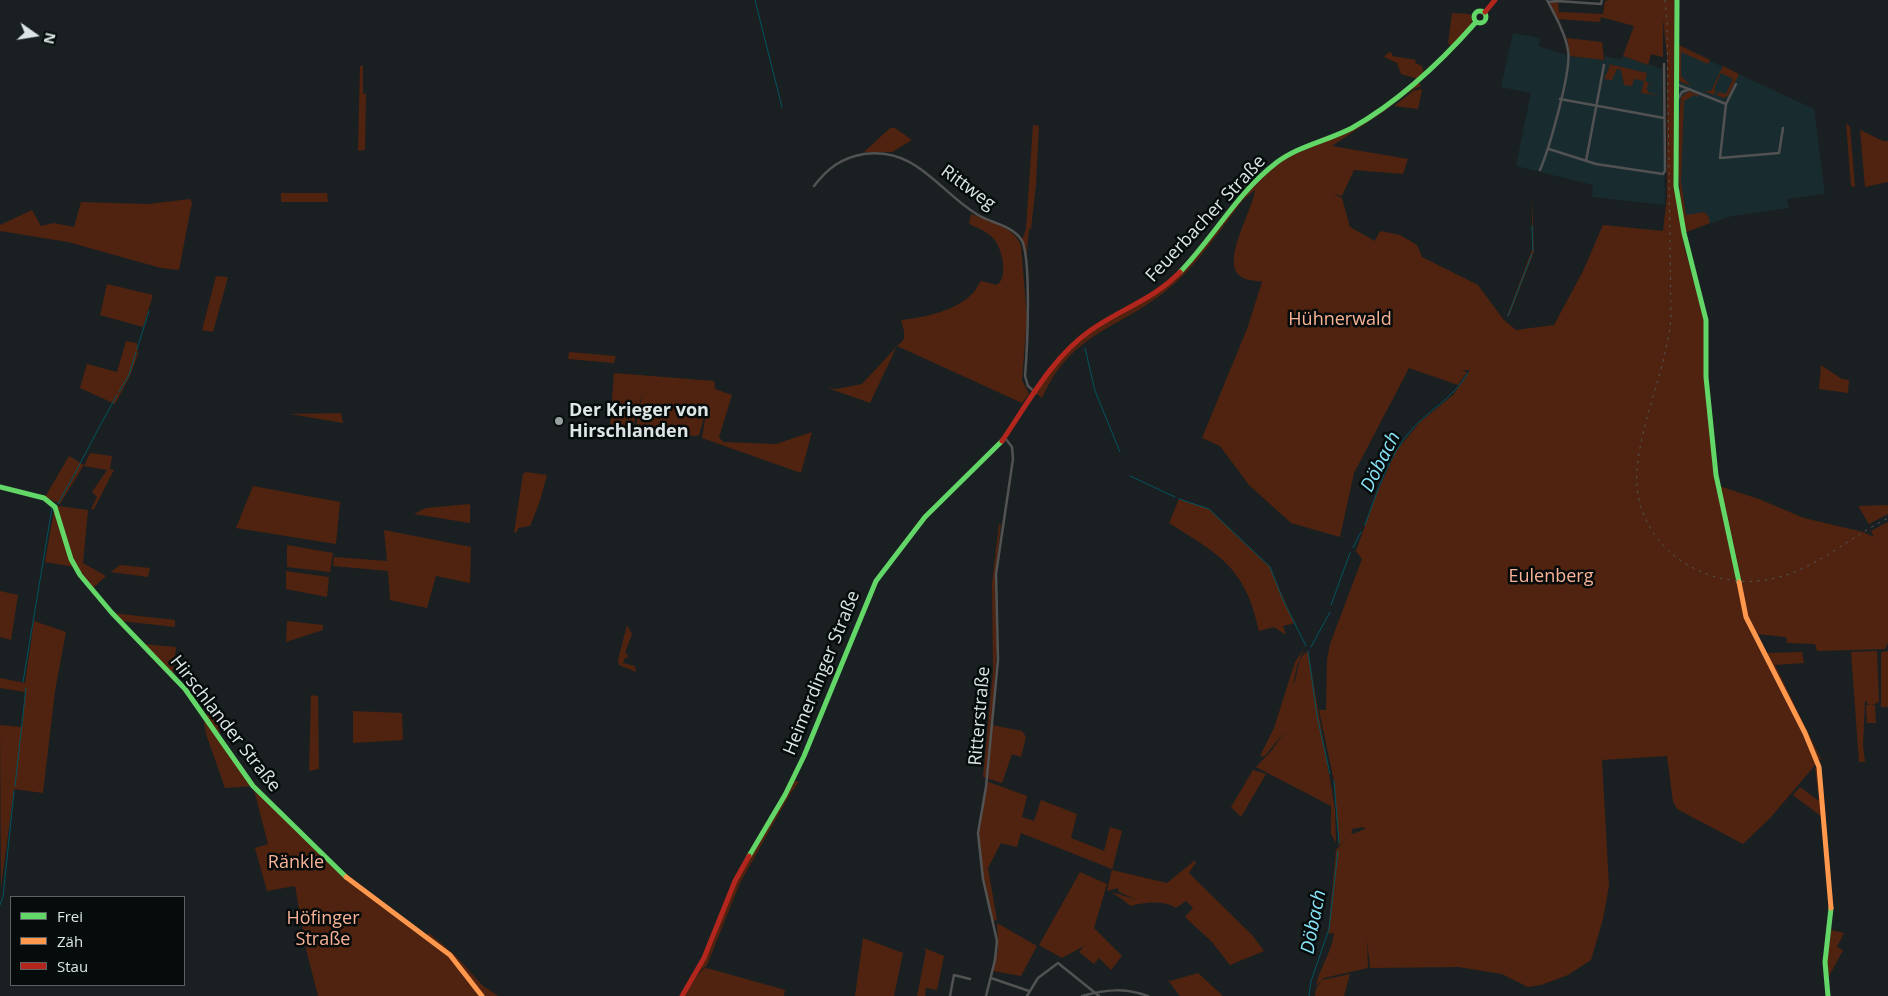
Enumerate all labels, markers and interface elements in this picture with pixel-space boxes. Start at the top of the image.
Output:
north arrow [10,10,60,60]
text: N [40,31,61,46]
street label: Feuerbacher Straße [1142,151,1270,287]
street label: Rittweg [936,161,1000,215]
park label: Hühnerwald [1288,309,1392,331]
place label: Der Krieger von Hirschlanden [569,400,709,442]
marker: Der Krieger von Hirschlanden [553,415,565,427]
water label: Döbach [1356,428,1406,496]
park label: Eulenberg [1509,566,1593,588]
street label: Heimerdinger Straße [779,588,865,758]
street label: Hirschlander Straße [165,652,285,796]
street label: Ritterstraße [965,665,995,767]
park label: Ränkle [268,852,324,874]
water label: Döbach [1297,888,1331,956]
legend [10,896,185,986]
text: Frei [57,906,83,926]
park label: Höfinger Straße [287,908,359,951]
text: Zäh [57,931,83,951]
text: Stau [57,956,88,976]

